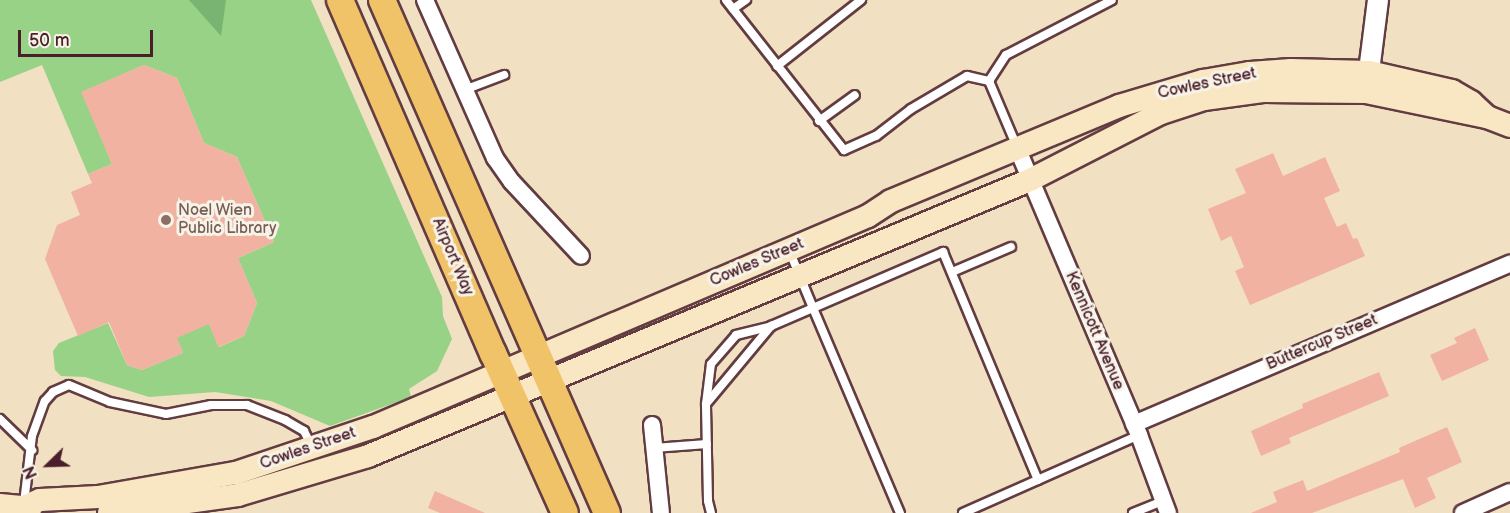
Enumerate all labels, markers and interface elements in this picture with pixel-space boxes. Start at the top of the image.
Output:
scale bar [21,18,156,56]
text: 50 m [29,30,70,51]
street label: Cowles Street [1156,64,1258,104]
place label: Noel Wien Public Library [178,201,276,239]
marker: Noel Wien Public Library [159,213,173,227]
street label: Airport Way [427,215,477,299]
street label: Cowles Street [707,235,807,291]
street label: Kennicott Avenue [1060,269,1128,393]
street label: Buttercup Street [1263,311,1381,375]
street label: Cowles Street [257,424,359,474]
north arrow [18,435,78,495]
text: N [20,463,42,481]

